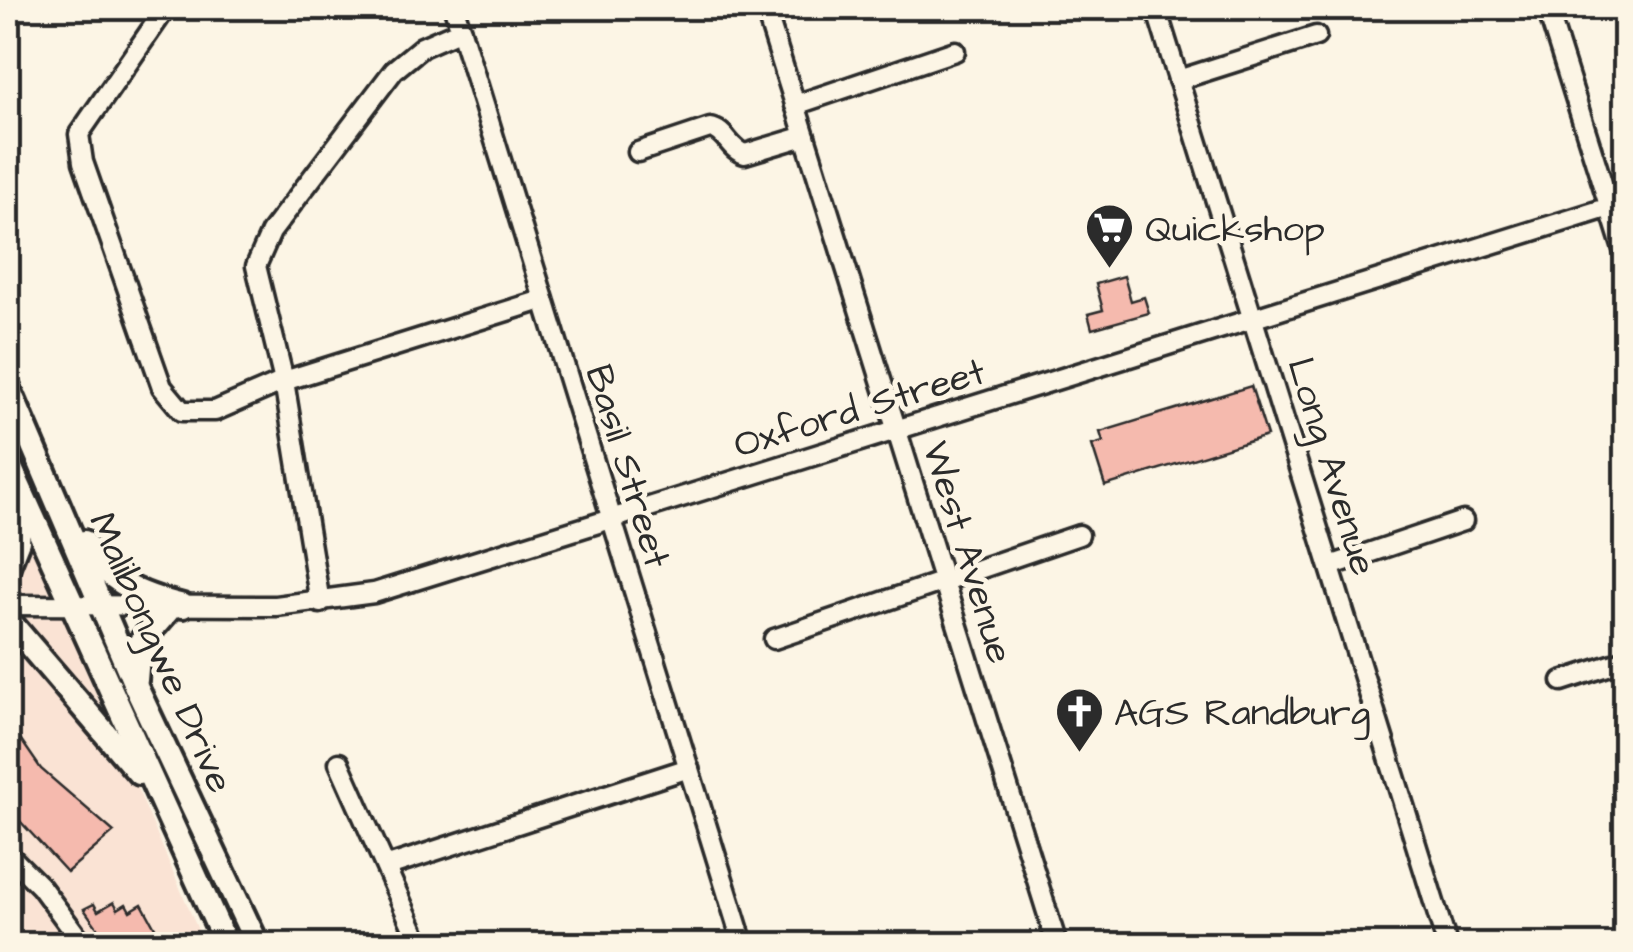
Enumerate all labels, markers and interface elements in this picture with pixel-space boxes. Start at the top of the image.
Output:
supermarket icon: Quickshop [1084,202,1136,270]
place label: Quickshop [1145,204,1325,256]
street label: Oxford Street [728,346,992,472]
street label: Long Avenue [1273,351,1389,582]
street label: Basil Street [572,359,683,574]
street label: West Avenue [909,435,1025,670]
street label: Malibongwe Drive [75,504,245,801]
church icon: AGS Randburg [1053,686,1105,754]
place label: AGS Randburg [1114,688,1370,740]

